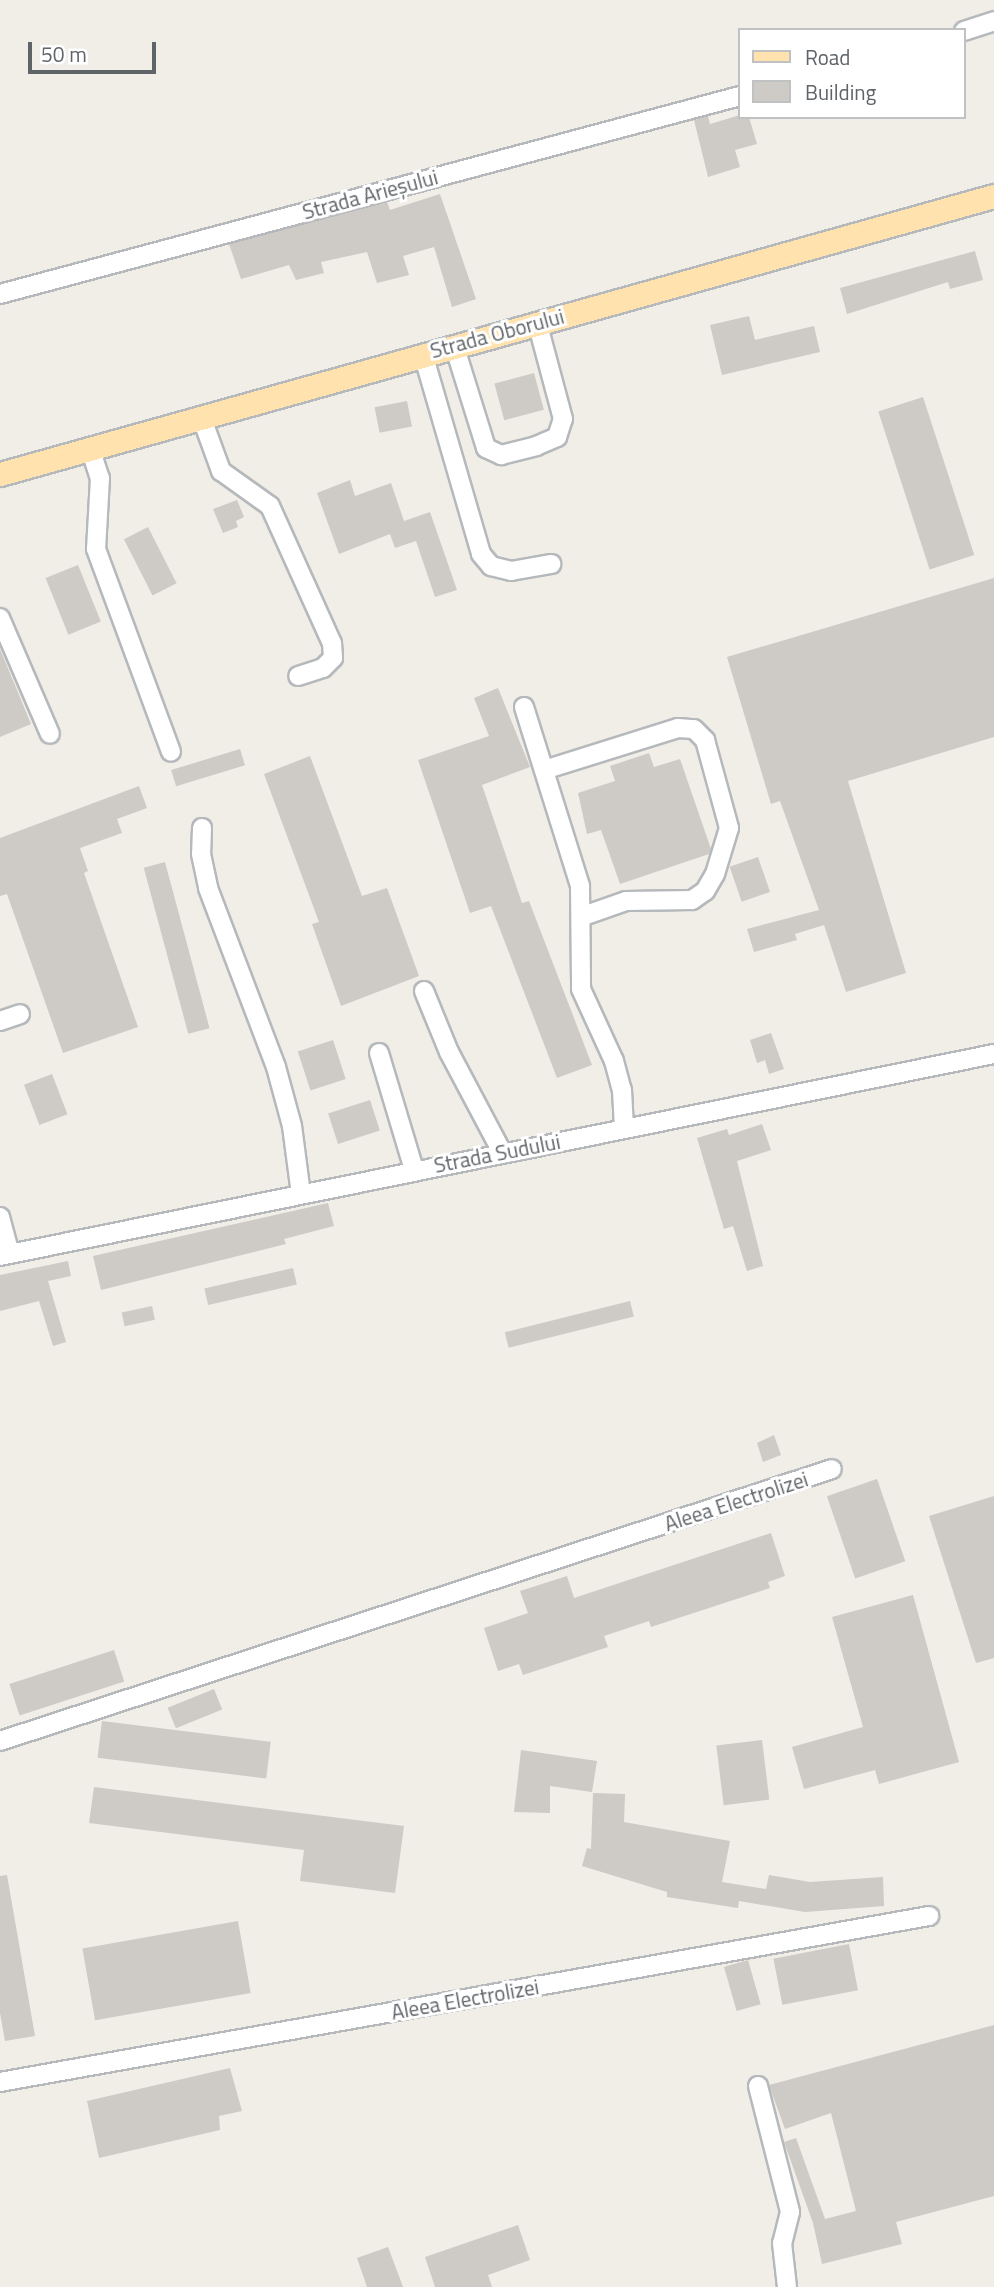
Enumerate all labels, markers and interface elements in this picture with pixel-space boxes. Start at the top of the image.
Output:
scale bar [32,28,159,72]
legend [738,28,966,119]
text: 50 m [41,38,87,70]
text: Road [805,41,850,73]
text: Building [805,76,876,108]
street label: Strada Arieșului [300,164,440,224]
street label: Strada Oborului [427,303,567,363]
street label: Strada Sudului [432,1128,562,1178]
street label: Aleea Electrolizei [661,1466,811,1536]
street label: Aleea Electrolizei [389,1974,541,2024]

